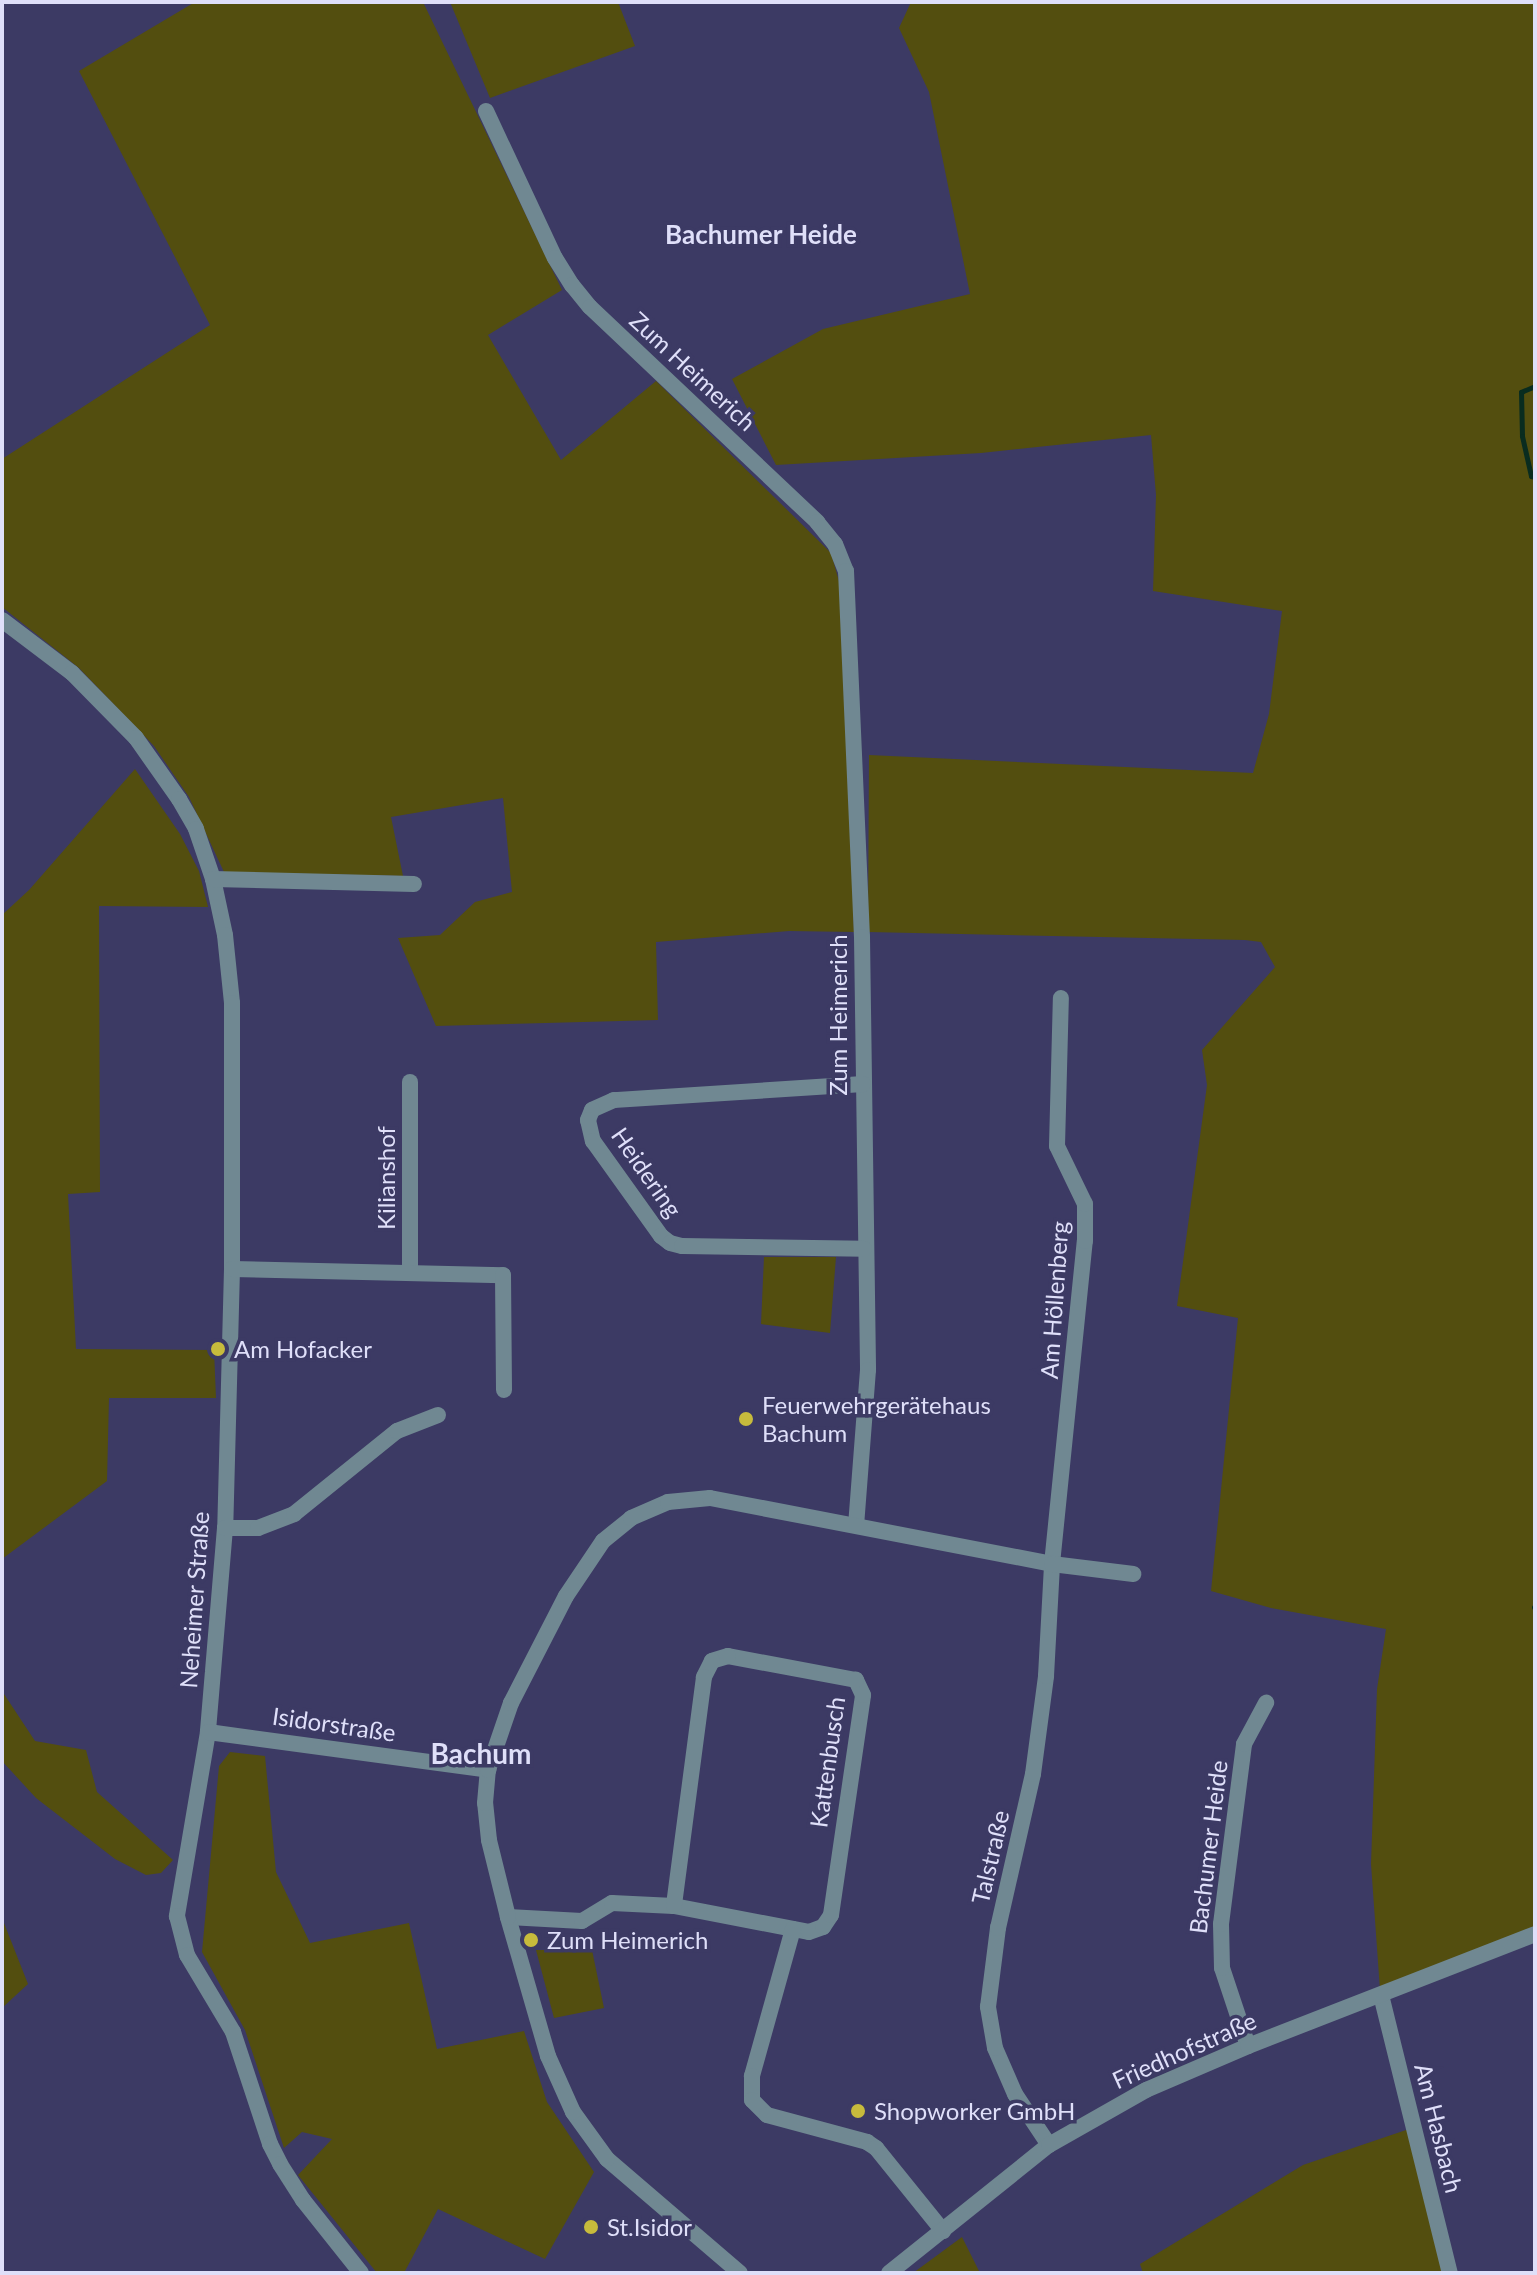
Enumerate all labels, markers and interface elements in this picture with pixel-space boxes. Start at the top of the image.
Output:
district label: Bachumer Heide [665,219,857,251]
street label: Zum Heimerich [624,305,762,437]
street label: Zum Heimerich [824,934,852,1096]
street label: Heidering [606,1122,688,1222]
street label: Kilianshof [372,1126,400,1230]
street label: Am Höllenberg [1034,1220,1074,1380]
place label: Am Hofacker [234,1335,372,1363]
marker: Am Hofacker [209,1340,227,1358]
place label: Feuerwehrgerätehaus Bachum [762,1391,991,1447]
marker: Feuerwehrgerätehaus Bachum [737,1410,755,1428]
street label: Neheimer Straße [173,1510,215,1690]
street label: Kattenbusch [804,1695,850,1829]
street label: Isidorstraße [270,1701,398,1747]
district label: Bachum [431,1736,531,1770]
street label: Bachumer Heide [1183,1758,1233,1936]
street label: Talstraße [965,1807,1015,1907]
place label: Zum Heimerich [547,1926,708,1954]
marker: Zum Heimerich [522,1931,540,1949]
street label: Friedhofstraße [1108,2005,1260,2095]
street label: Am Hasbach [1409,2060,1469,2196]
place label: Shopworker GmbH [874,2097,1076,2125]
marker: Shopworker GmbH [849,2102,867,2120]
place label: St.Isidor [607,2213,692,2241]
marker: St.Isidor [582,2218,600,2236]

